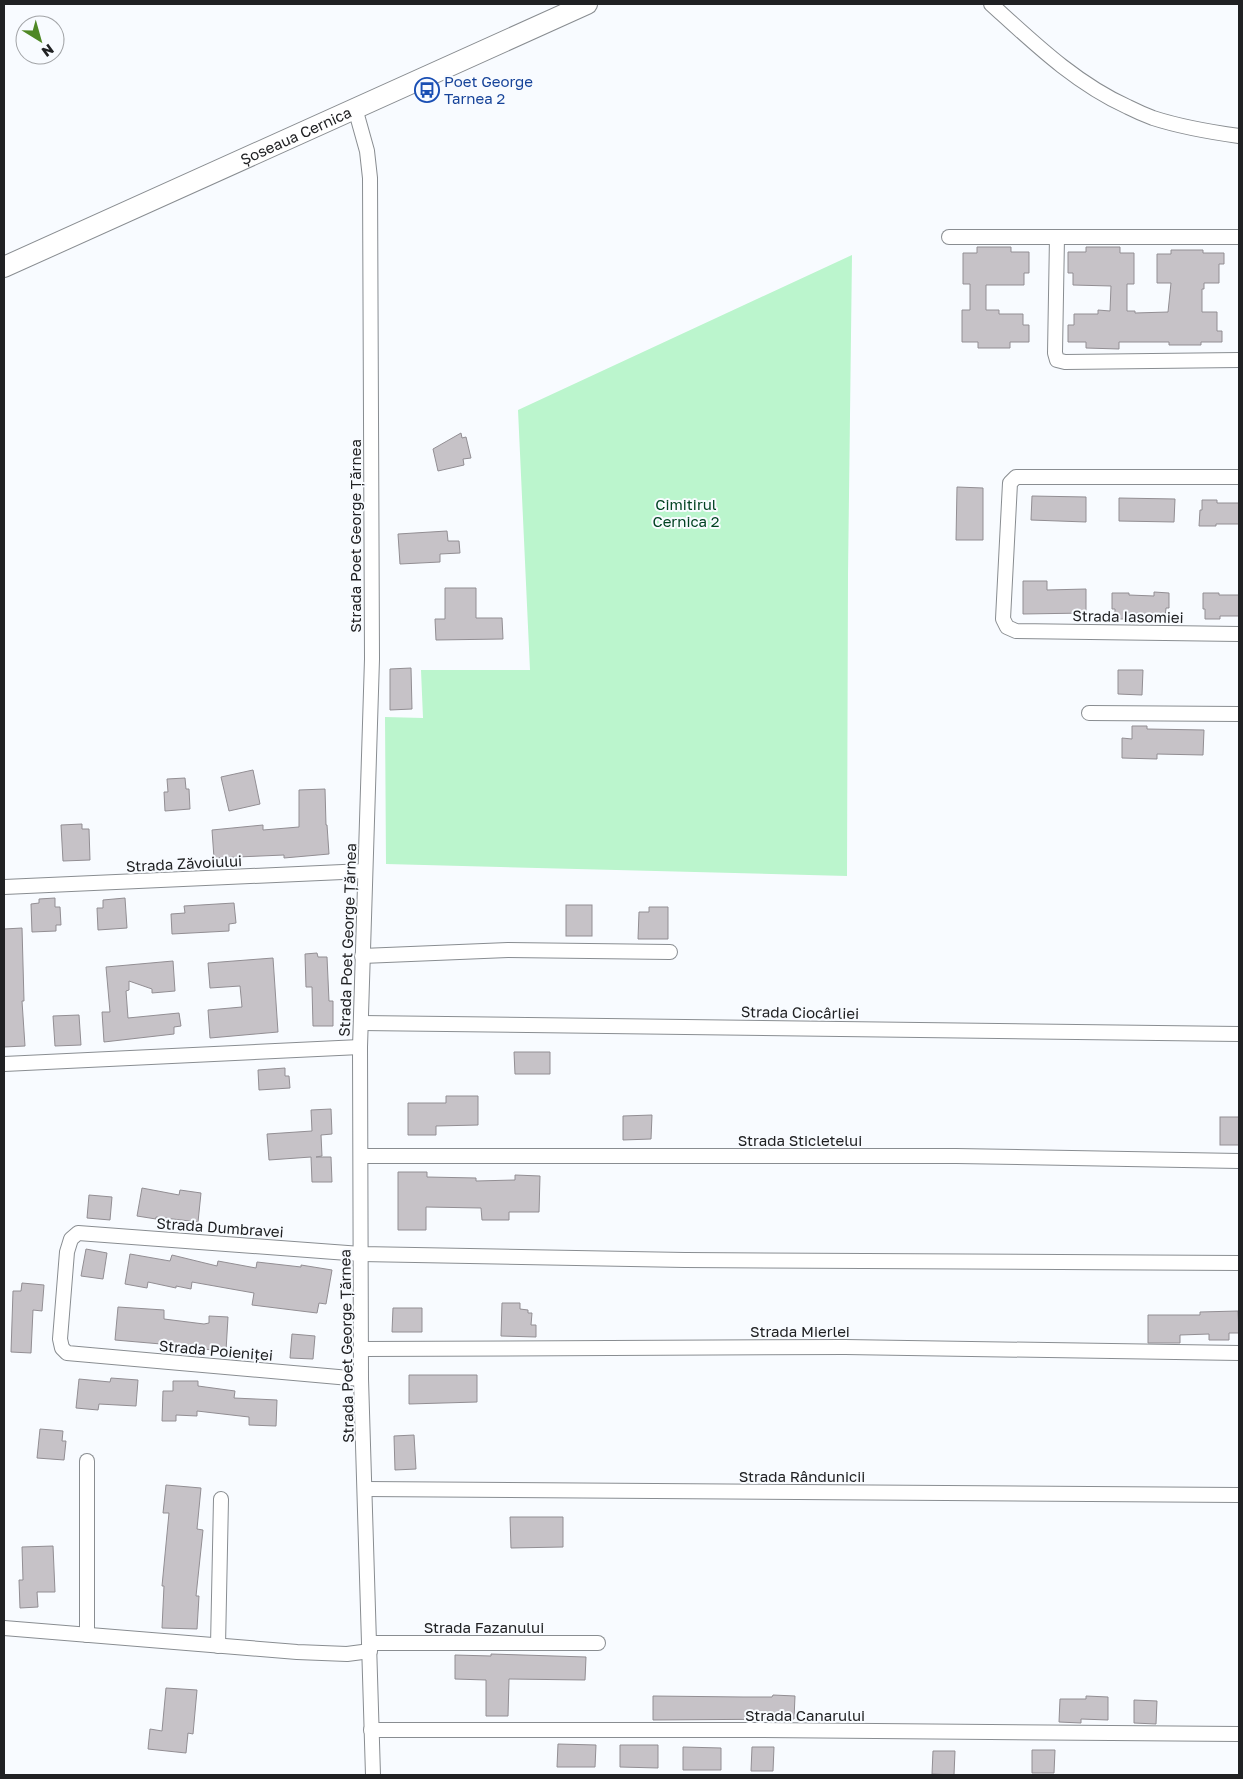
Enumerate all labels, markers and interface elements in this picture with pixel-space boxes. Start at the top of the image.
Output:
north arrow [15,15,65,65]
text: N [39,41,57,61]
place label: Poet George Tarnea 2 [444,72,533,107]
bus stop icon: Poet George Tarnea 2 [414,77,440,103]
street label: Șoseaua Cernica [237,103,354,168]
street label: Strada Poet George Țărnea [346,439,365,633]
park label: Cimitirul Cernica 2 [652,495,720,530]
street label: Strada Iasomiei [1072,606,1184,626]
street label: Strada Poet George Țărnea [335,843,360,1037]
street label: Strada Zăvoiului [126,851,242,875]
street label: Strada Ciocârliei [741,1002,859,1022]
street label: Strada Sticletelui [738,1131,862,1149]
street label: Strada Dumbravei [156,1214,284,1240]
street label: Strada Poet George Țărnea [335,1249,358,1443]
street label: Strada Mierlei [750,1322,850,1340]
street label: Strada Poieniței [158,1336,274,1364]
street label: Strada Rândunicii [739,1467,865,1485]
street label: Strada Fazanului [424,1618,544,1636]
street label: Strada Canarului [745,1706,865,1724]

